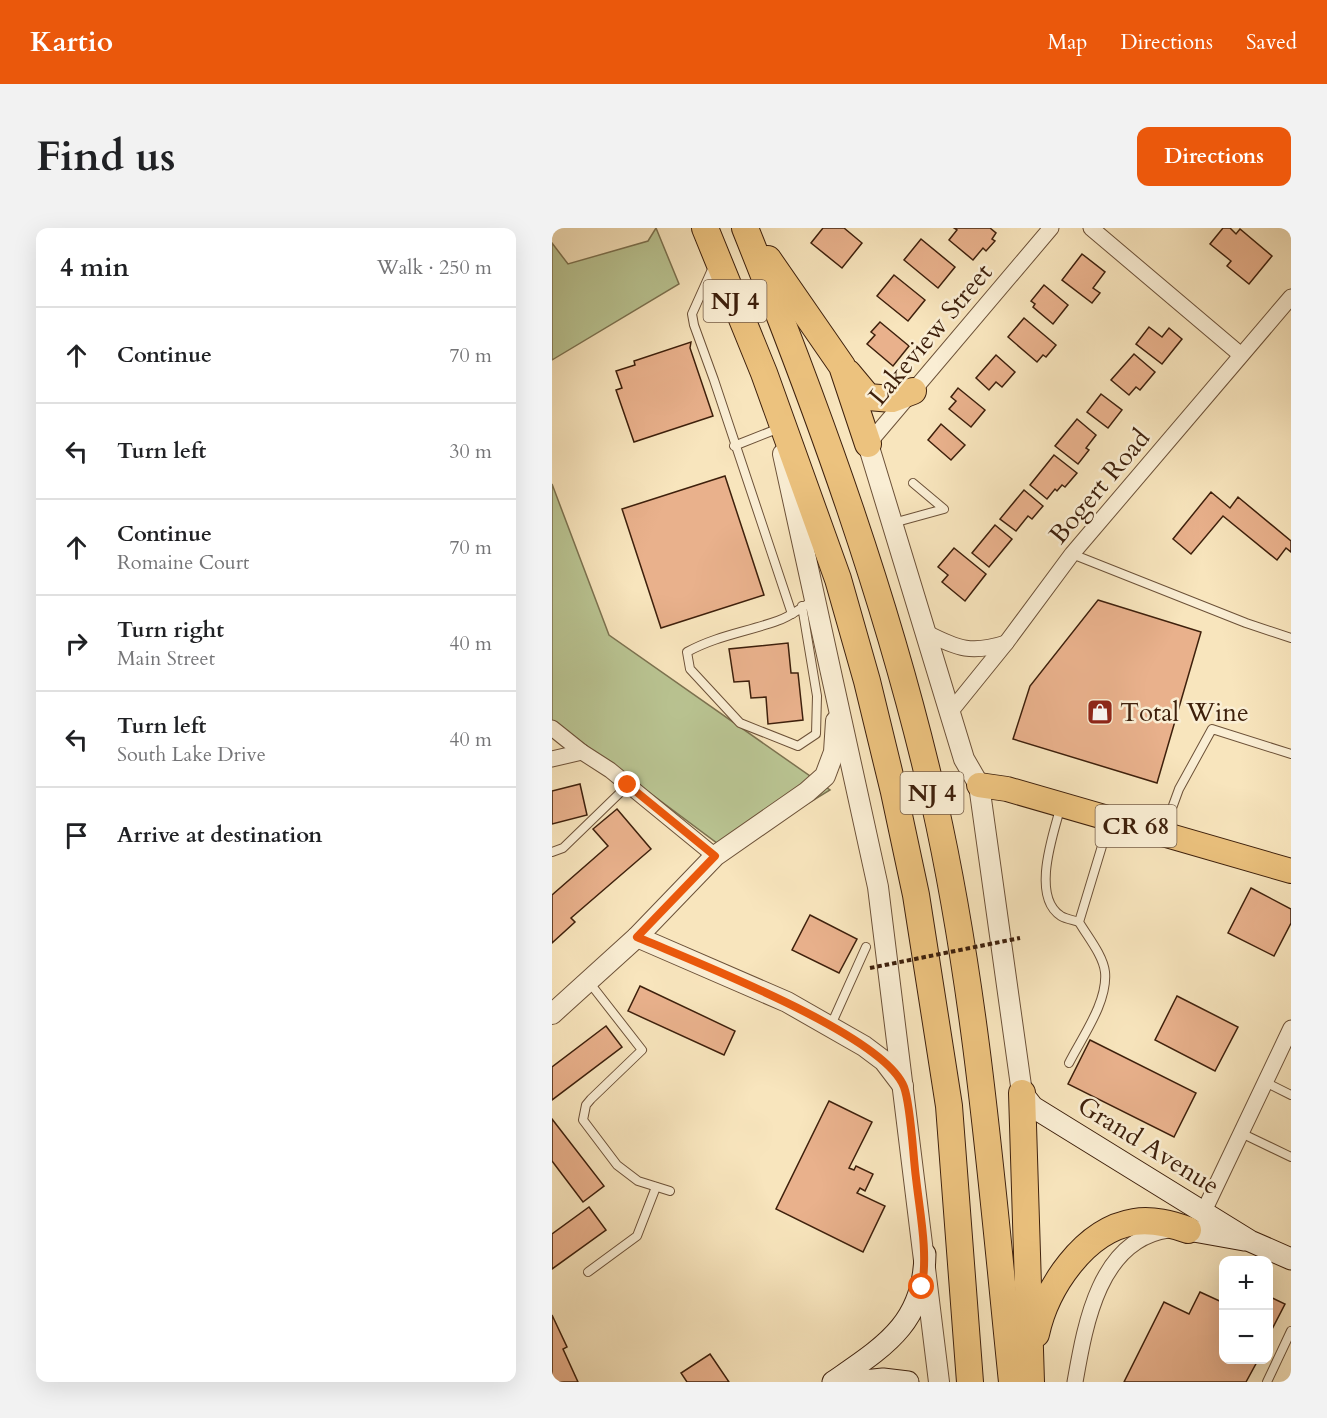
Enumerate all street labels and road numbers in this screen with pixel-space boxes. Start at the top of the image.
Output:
street label: Lakeview Street [861,256,1000,413]
road number: NJ 4 [704,280,766,322]
street label: Bogert Road [1041,421,1158,551]
road number: NJ 4 [900,772,964,814]
road number: CR 68 [1096,805,1176,847]
street label: Grand Avenue [1071,1088,1226,1203]

